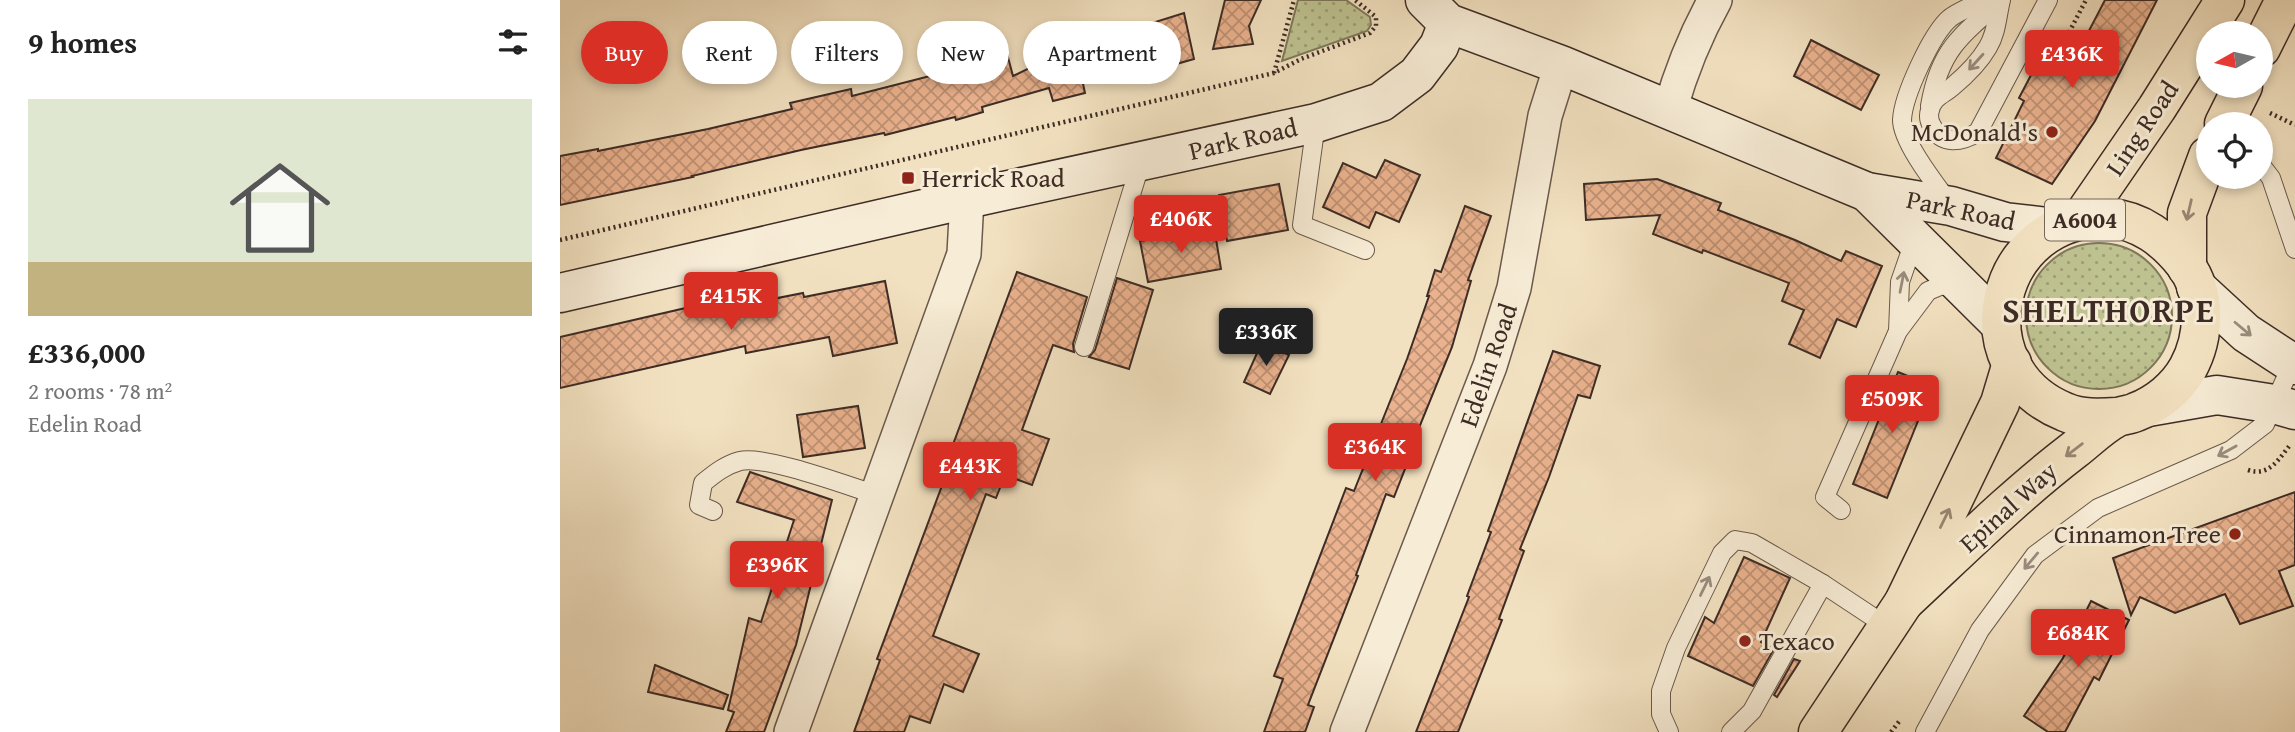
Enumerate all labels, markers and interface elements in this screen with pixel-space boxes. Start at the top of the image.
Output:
text: 9 homes [28,20,137,64]
chip: Buy [581,21,668,84]
chip: Rent [682,21,777,84]
chip: Filters [791,21,903,84]
chip: New [917,21,1009,84]
chip: Apartment [1023,21,1181,84]
north arrow [2196,21,2273,98]
map controls [2196,21,2273,189]
icon: filters [494,23,532,61]
pin: £436K [2023,31,2121,90]
text: £436K [2041,36,2103,69]
one-way arrow [1968,52,1984,70]
street label: Ling Road [2095,72,2188,183]
street label: Park Road [1185,107,1301,170]
place label: McDonald's [1911,112,2038,151]
button: locate [2196,112,2273,189]
marker: McDonald's [2044,124,2060,140]
icon: home [217,145,343,271]
place label: Herrick Road [922,158,1065,197]
marker: Herrick Road [900,170,916,186]
street label: Park Road [1903,179,2019,240]
pin: £406K [1132,196,1230,255]
one-way arrow [2182,199,2195,221]
road number: A6004 [2045,200,2125,240]
text: £406K [1150,201,1212,234]
one-way arrow [1896,271,1909,294]
pin: £415K [682,272,780,332]
text: £415K [700,278,762,311]
district label: SHELTHORPE [2002,286,2216,334]
street label: Edelin Road [1448,298,1527,432]
pin: £336K [1217,308,1315,368]
text: £336K [1235,314,1297,347]
one-way arrow [2234,321,2252,337]
text: £336,000 [28,330,145,374]
text: 2 rooms · 78 m² [28,374,172,407]
pin: £509K [1843,376,1941,435]
text: £509K [1861,381,1923,414]
text: Edelin Road [28,407,142,440]
pin: £364K [1326,424,1424,483]
text: £364K [1344,429,1406,462]
pin: £443K [921,442,1019,502]
one-way arrow [2066,442,2084,457]
one-way arrow [2218,444,2238,458]
text: £443K [939,448,1001,481]
street label: Epinal Way [1950,452,2066,562]
one-way arrow [1938,508,1952,529]
place label: Cinnamon Tree [2054,514,2221,553]
marker: Cinnamon Tree [2227,526,2243,542]
pin: £396K [728,542,826,601]
text: £396K [746,547,808,580]
one-way arrow [2024,552,2039,570]
one-way arrow [1699,576,1713,597]
pin: £684K [2029,610,2127,669]
text: £684K [2047,615,2109,648]
place label: Texaco [1759,621,1835,660]
marker: Texaco [1737,633,1753,649]

